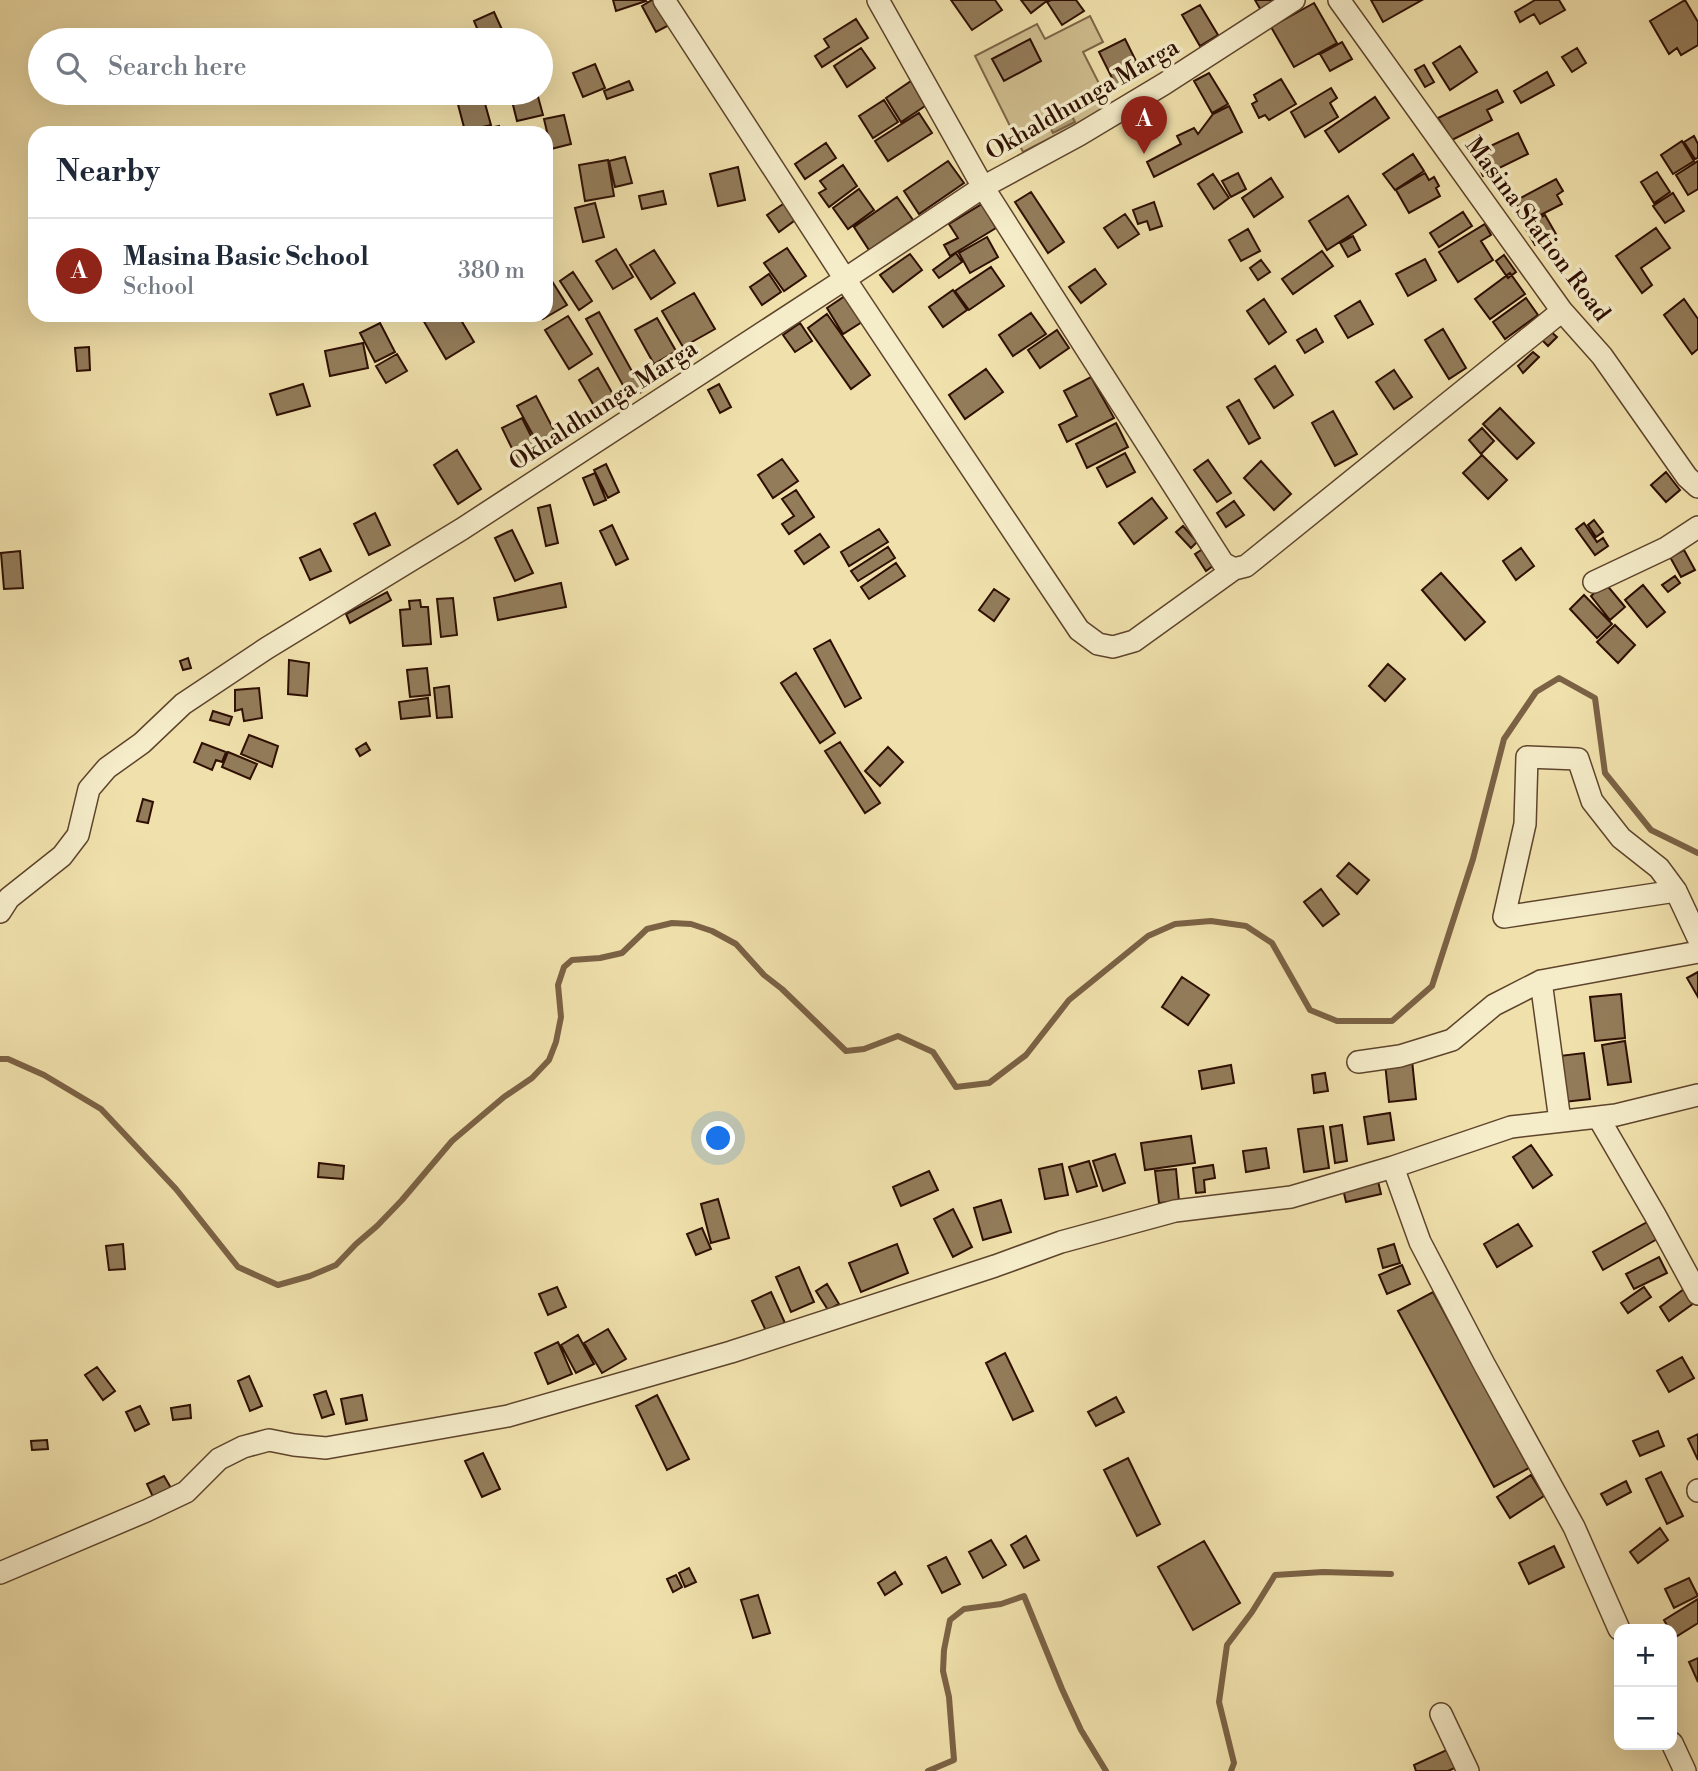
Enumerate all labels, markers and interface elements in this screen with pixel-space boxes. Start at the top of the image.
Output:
search box [28,28,553,105]
street label: Okhaldhunga Marga [980,32,1185,167]
icon: search [52,48,90,86]
text: Search here [108,51,247,83]
pin: A [1121,96,1167,154]
street label: Masina Station Road [1458,132,1616,328]
text: Nearby [56,153,160,191]
text: Masina Basic School [123,241,369,273]
text: A [71,257,87,285]
text: 380 m [458,257,525,285]
text: School [123,273,194,301]
street label: Okhaldhunga Marga [504,333,704,478]
your location [701,1121,735,1155]
map controls [1614,1624,1677,1750]
button: + [1614,1624,1677,1687]
button: − [1614,1687,1677,1750]

